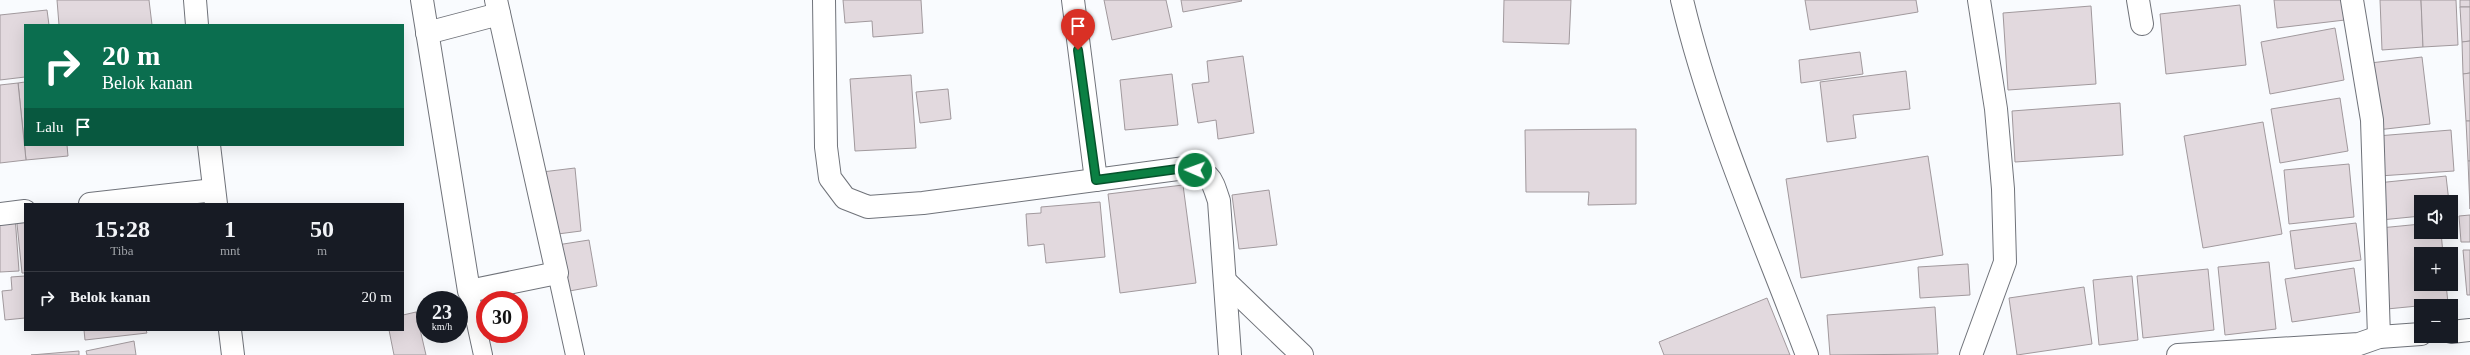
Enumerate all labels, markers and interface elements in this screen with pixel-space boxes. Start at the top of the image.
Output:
pin [1061,9,1095,50]
icon: arrive [1067,15,1089,37]
icon: right [36,40,88,92]
text: 20 m [102,40,160,71]
text: Belok kanan [102,73,192,93]
icon: arrive [72,116,94,138]
text: Lalu [36,119,64,135]
position arrow [1174,149,1216,191]
map controls [2414,195,2458,343]
button: sound [2414,195,2458,239]
text: 15:28 [94,216,150,242]
text: 1 [224,216,236,242]
text: 50 [310,216,334,242]
text: Tiba [110,243,134,258]
text: mnt [220,243,240,258]
text: m [317,243,327,258]
button: + [2414,247,2458,291]
icon: right [36,287,58,309]
text: Belok kanan [70,289,150,305]
text: 20 m [362,289,392,305]
speed limit sign: 30 [476,291,528,343]
button: − [2414,299,2458,343]
text: 23 [432,301,452,323]
text: km/h [432,321,452,332]

